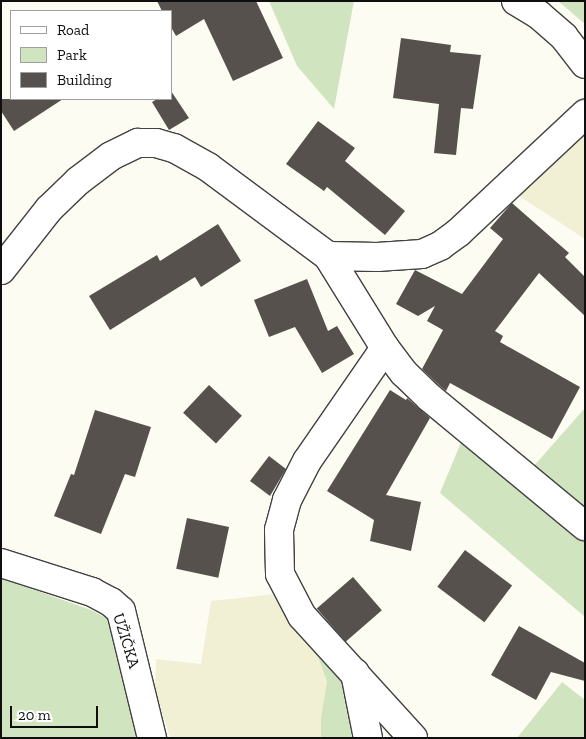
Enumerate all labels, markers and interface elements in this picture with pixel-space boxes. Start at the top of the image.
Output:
legend [10,10,172,100]
text: Road [57,21,89,39]
text: Park [57,46,87,64]
text: Building [57,71,112,89]
street label: UŽIČKA [109,611,143,671]
scale bar [12,696,100,728]
text: 20 m [18,706,51,724]

